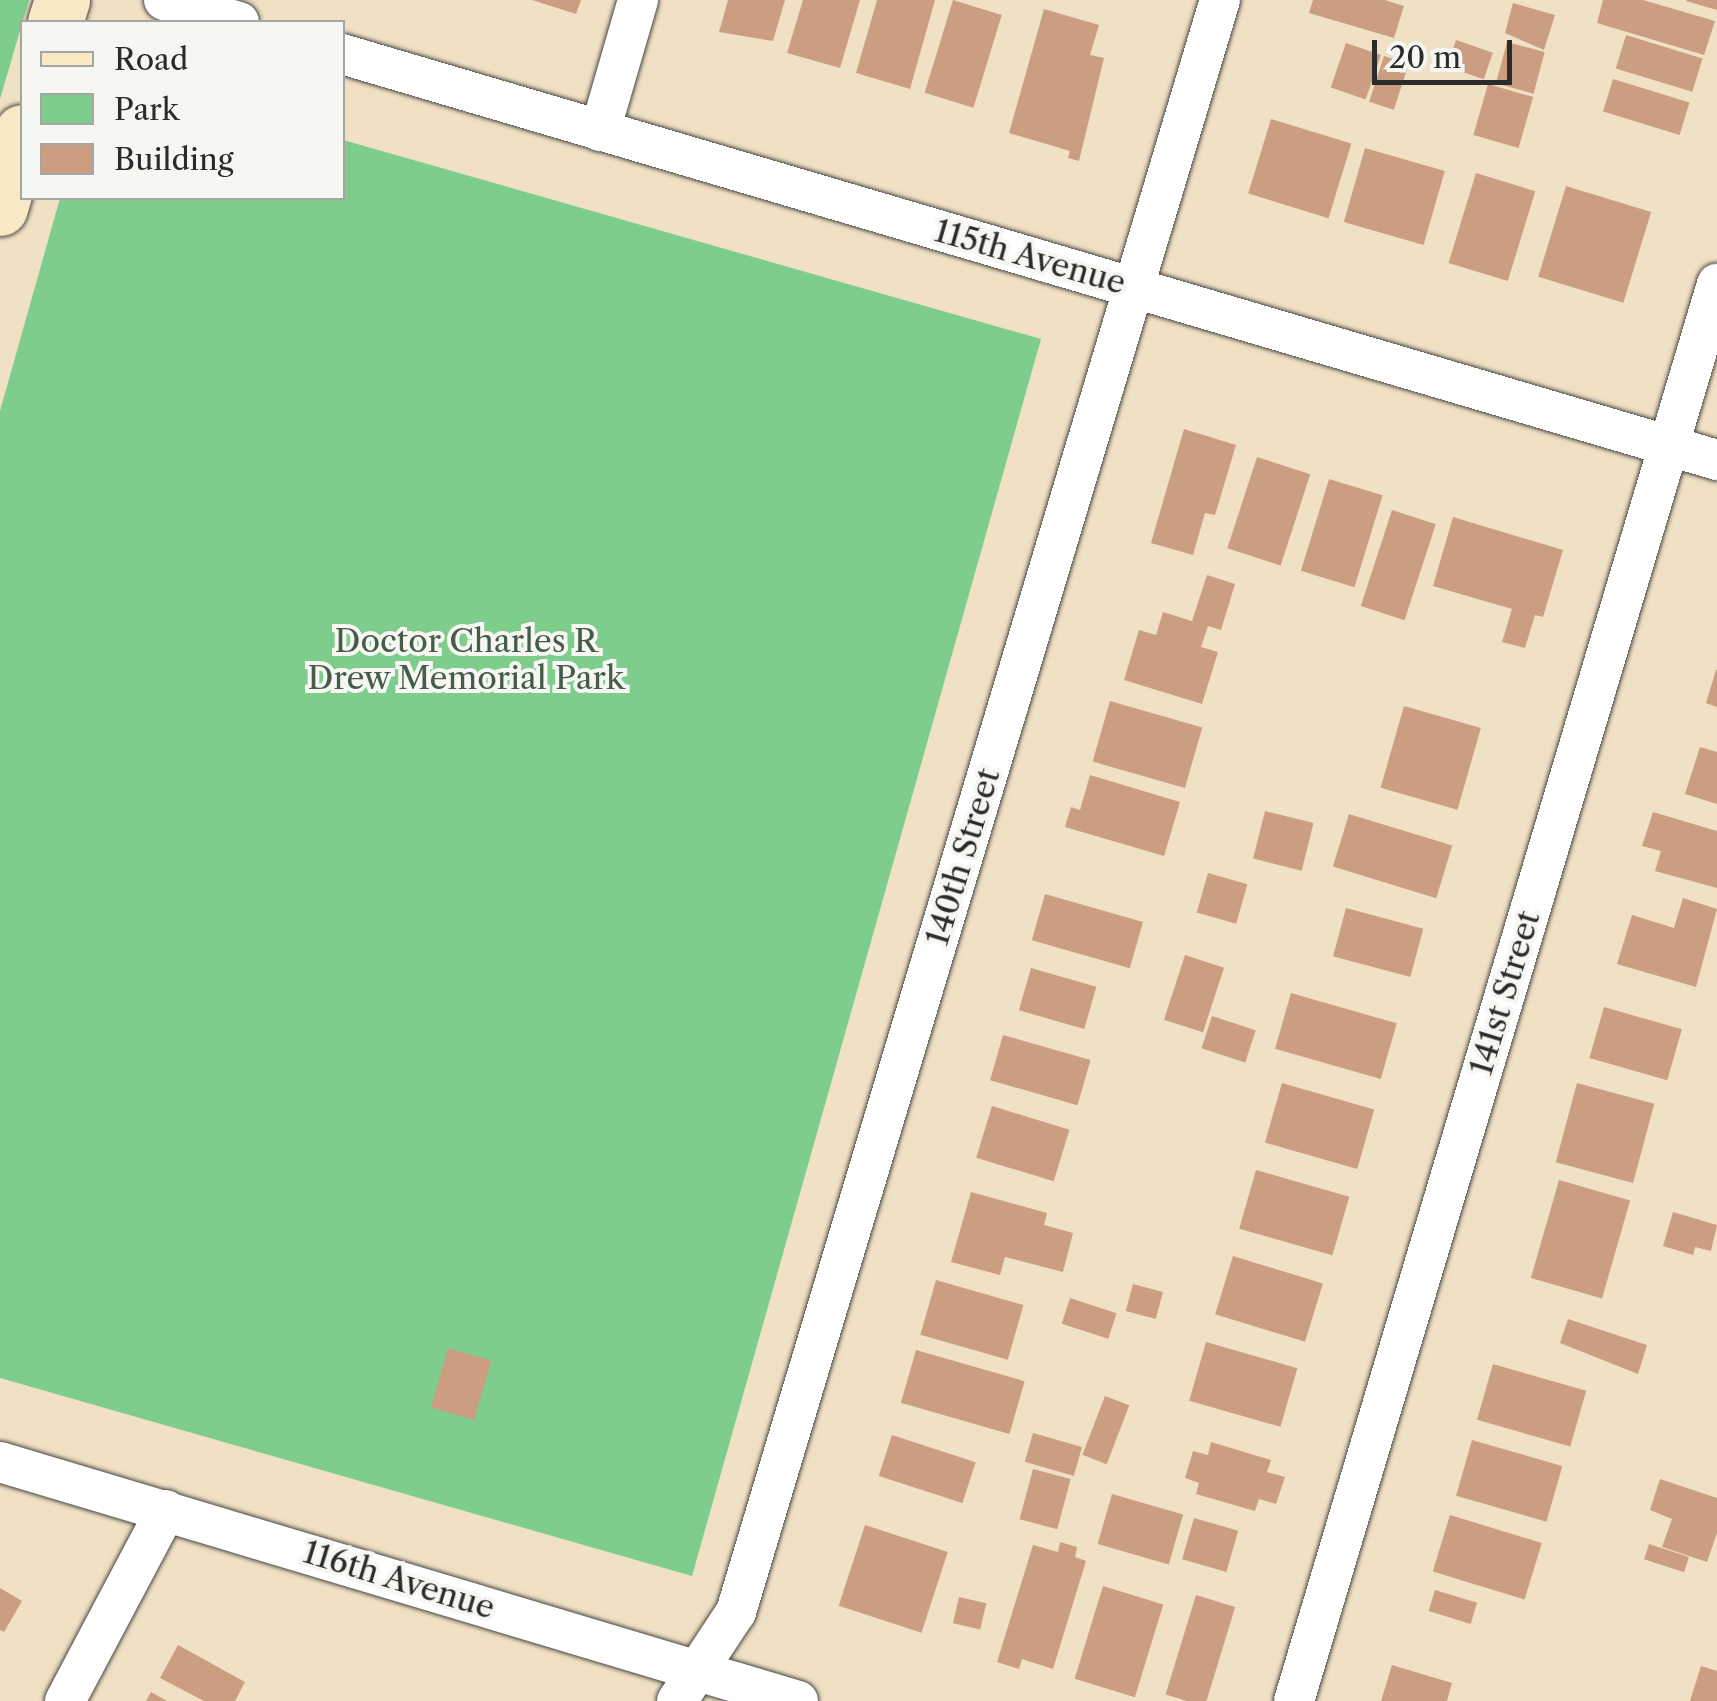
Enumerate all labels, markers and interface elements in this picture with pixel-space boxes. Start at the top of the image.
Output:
legend [20,20,345,200]
scale bar [1377,20,1517,82]
text: 20 m [1389,39,1461,76]
text: Road [114,41,188,78]
text: Park [114,91,179,128]
text: Building [114,141,234,178]
street label: 115th Avenue [930,211,1130,303]
park label: Doctor Charles R Drew Memorial Park [307,623,625,698]
street label: 140th Street [918,764,1008,950]
street label: 141st Street [1462,906,1548,1080]
street label: 116th Avenue [298,1533,500,1627]

